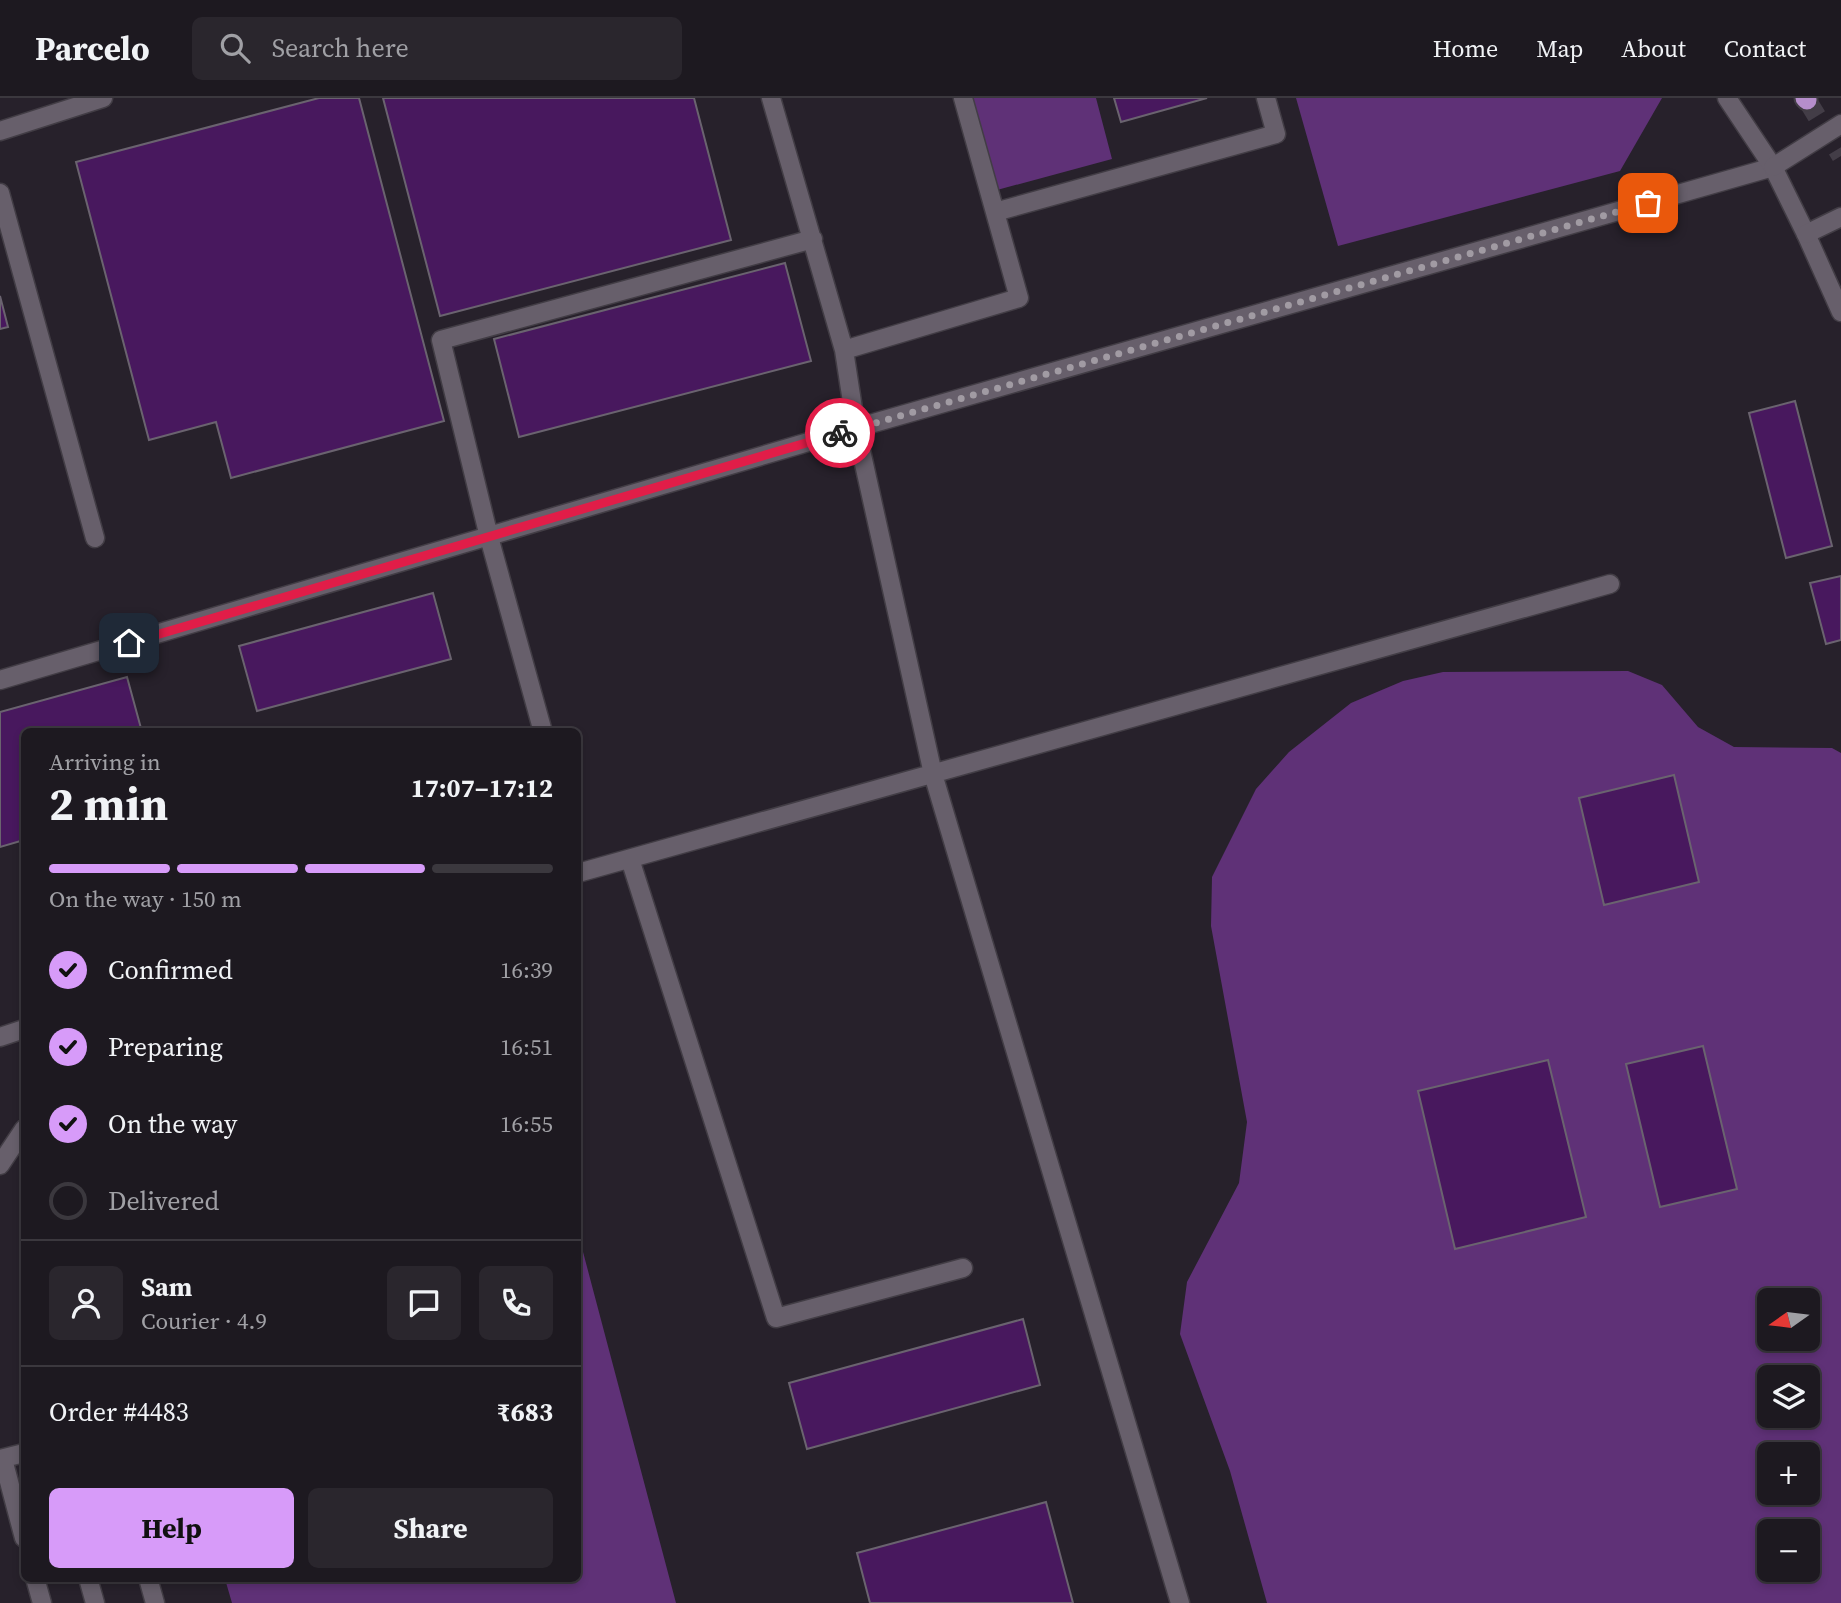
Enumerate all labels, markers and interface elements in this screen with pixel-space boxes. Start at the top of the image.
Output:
search box [192,17,682,80]
text: Parcelo [35,26,150,71]
icon: search [216,29,254,67]
text: Search here [272,30,409,66]
text: Home [1433,32,1498,65]
text: Map [1536,32,1583,65]
text: About [1621,32,1686,65]
text: Contact [1724,32,1806,65]
pin [1618,173,1678,233]
icon: bag [1629,184,1667,222]
courier [805,398,875,468]
icon: bike [821,414,859,452]
pin [99,613,159,673]
icon: home [110,624,148,662]
text: Arriving in [49,746,161,778]
text: 17:07–17:12 [411,770,553,806]
text: 2 min [49,772,168,835]
text: On the way · 150 m [49,883,242,915]
icon: check [49,951,87,989]
text: Confirmed [108,952,233,988]
text: 16:39 [500,954,553,986]
icon: check [49,1028,87,1066]
text: Preparing [108,1029,223,1065]
text: 16:51 [500,1031,553,1063]
icon: check [49,1105,87,1143]
text: On the way [108,1106,237,1142]
text: 16:55 [500,1108,553,1140]
text: Delivered [108,1183,219,1219]
button: person [49,1266,123,1340]
button: chat [387,1266,461,1340]
button: phone [479,1266,553,1340]
text: Sam [141,1269,192,1305]
north arrow [1757,1288,1820,1351]
map controls [1757,1288,1820,1582]
text: Courier · 4.9 [141,1305,267,1337]
button: layers [1757,1365,1820,1428]
text: Order #4483 [49,1394,189,1430]
text: ₹683 [497,1394,553,1430]
button: + [1757,1442,1820,1505]
button: Help [49,1488,294,1568]
button: Share [308,1488,553,1568]
button: − [1757,1519,1820,1582]

